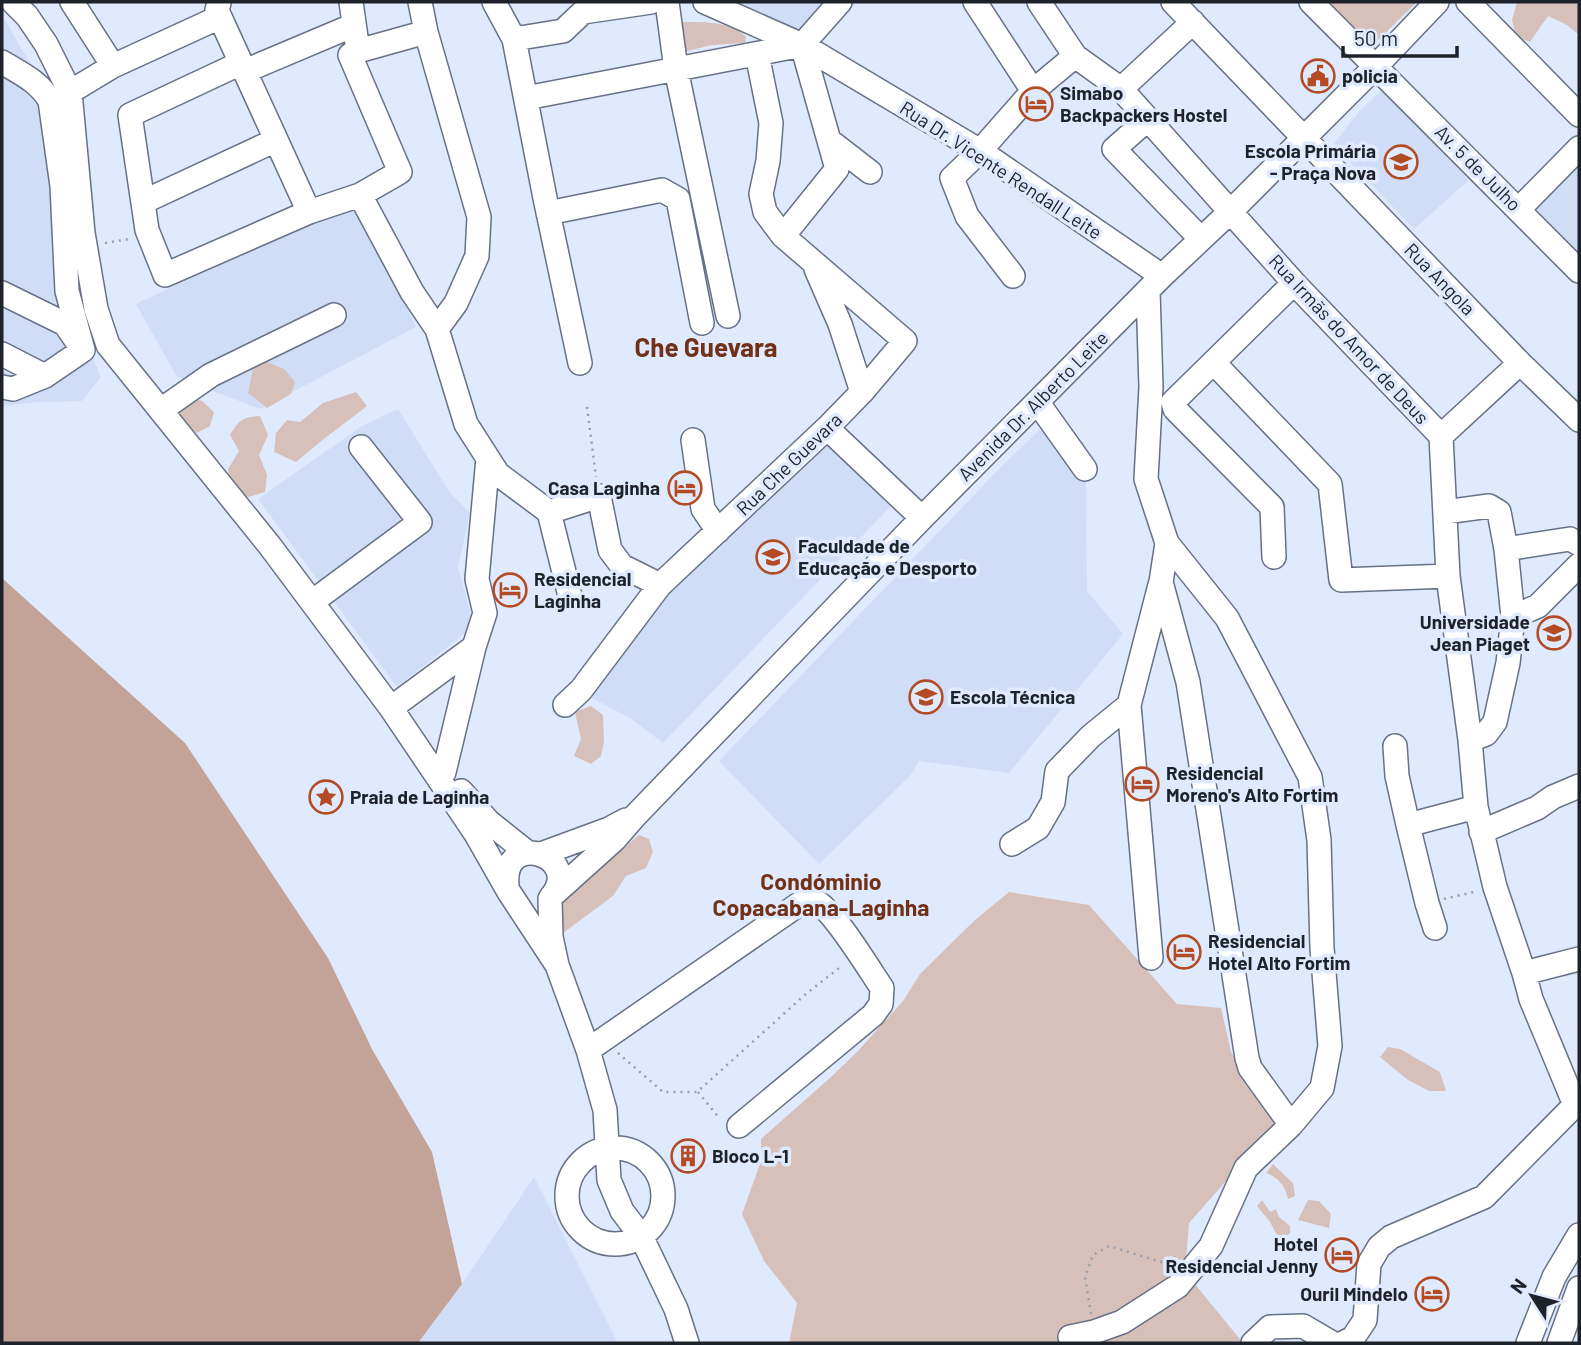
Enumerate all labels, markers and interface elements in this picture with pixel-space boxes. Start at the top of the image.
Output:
scale bar [1343,14,1457,58]
text: 50 m [1354,25,1398,50]
public building icon: policia [1299,57,1337,95]
place label: policia [1342,64,1398,87]
place label: Simabo Backpackers Hostel [1060,81,1227,126]
hotel icon: Simabo Backpackers Hostel [1017,85,1055,123]
street label: Rua Dr. Vicente Rendall Leite [896,96,1107,244]
street label: Av. 5 de Julho [1431,120,1526,215]
place label: Escola Primária - Praça Nova [1245,139,1376,184]
school or university icon: Escola Primária - Praça Nova [1382,143,1420,181]
street label: Rua Angola [1400,238,1480,320]
street label: Rua Irmãs do Amor de Deus [1265,249,1434,428]
street label: Avenida Dr. Alberto Leite [953,326,1112,485]
district label: Che Guevara [635,331,777,362]
street label: Rua Che Guevara [731,408,846,520]
hotel icon: Casa Laginha [666,469,704,507]
place label: Casa Laginha [548,476,660,499]
place label: Faculdade de Educação e Desporto [798,534,977,579]
school or university icon: Faculdade de Educação e Desporto [754,538,792,576]
place label: Residencial Laginha [534,567,631,612]
hotel icon: Residencial Laginha [491,571,529,609]
place label: Universidade Jean Piaget [1420,610,1530,655]
school or university icon: Universidade Jean Piaget [1535,614,1573,652]
school or university icon: Escola Técnica [907,678,945,716]
place label: Escola Técnica [950,685,1075,708]
place label: Residencial Moreno's Alto Fortim [1166,761,1338,806]
hotel icon: Residencial Moreno's Alto Fortim [1123,765,1161,803]
place icon: Praia de Laginha [307,778,345,816]
place label: Praia de Laginha [350,785,489,808]
district label: Condóminio Copacabana-Laginha [712,867,930,921]
place label: Residencial Hotel Alto Fortim [1208,929,1350,974]
hotel icon: Residencial Hotel Alto Fortim [1165,933,1203,971]
building icon: Bloco L-1 [669,1137,707,1175]
place label: Bloco L-1 [712,1144,789,1167]
place label: Hotel Residencial Jenny [1165,1232,1318,1277]
hotel icon: Hotel Residencial Jenny [1323,1236,1361,1274]
north arrow [1497,1261,1567,1331]
text: N [1505,1274,1531,1298]
hotel icon: Ouril Mindelo [1413,1275,1451,1313]
place label: Ouril Mindelo [1300,1282,1408,1305]

